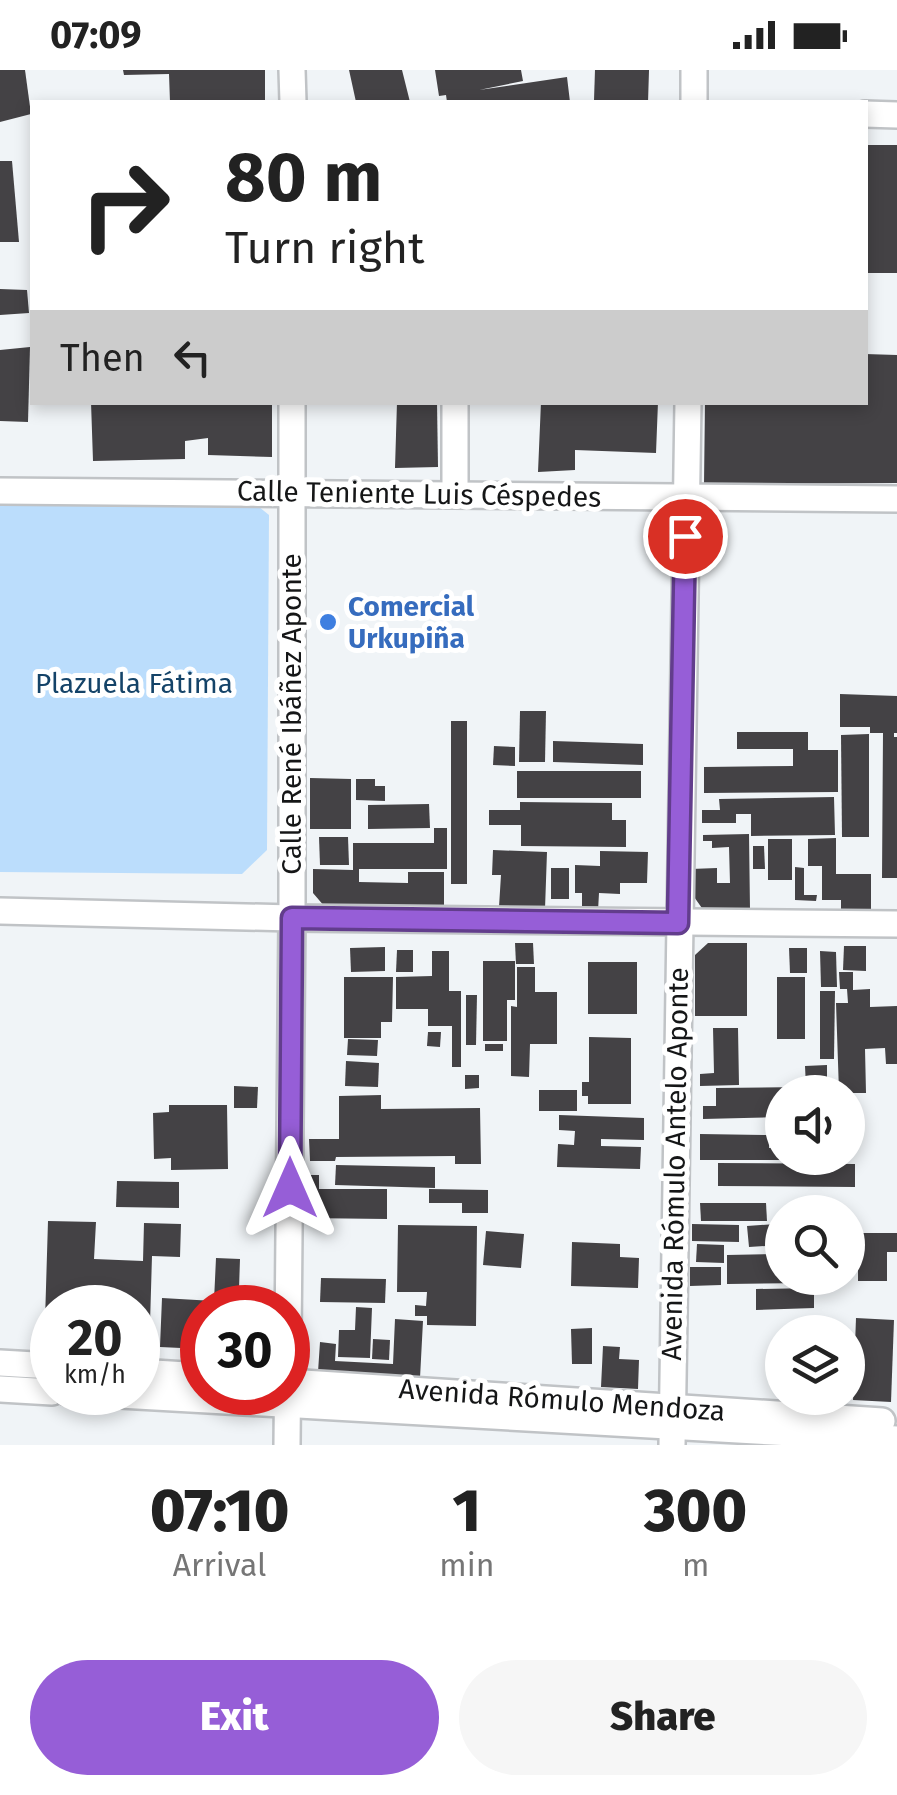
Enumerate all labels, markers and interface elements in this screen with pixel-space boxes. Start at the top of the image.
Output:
text: 07:09 [50,12,142,58]
text: 80 m [225,136,382,220]
icon: right [60,140,190,270]
text: Turn right [225,221,424,275]
icon: left [165,330,220,385]
text: Then [60,335,145,381]
street label: Calle Teniente Luis Céspedes [236,474,602,514]
pin [643,494,728,579]
icon: arrive [658,509,713,564]
street label: Calle René Ibáñez Aponte [275,553,308,875]
place label: Comercial Urkupiña [348,590,475,655]
marker: Comercial Urkupiña [317,611,339,633]
park label: Plazuela Fátima [35,667,233,700]
street label: Avenida Rómulo Antelo Aponte [655,967,695,1361]
map controls [765,1075,865,1415]
button: sound [765,1075,865,1175]
position arrow [238,1136,342,1240]
button: search [765,1195,865,1295]
speed limit sign: 30 [180,1285,310,1415]
text: 20 [67,1308,123,1368]
button: layers [765,1315,865,1415]
text: km/h [64,1360,126,1390]
street label: Avenida Rómulo Mendoza [398,1372,726,1428]
text: 07:10 [150,1475,289,1547]
text: 1 [453,1475,481,1547]
text: 300 [644,1475,747,1547]
text: Arrival [173,1546,266,1584]
text: min [439,1546,494,1584]
text: m [682,1546,709,1584]
button: Exit [30,1660,439,1775]
button: Share [459,1660,867,1775]

